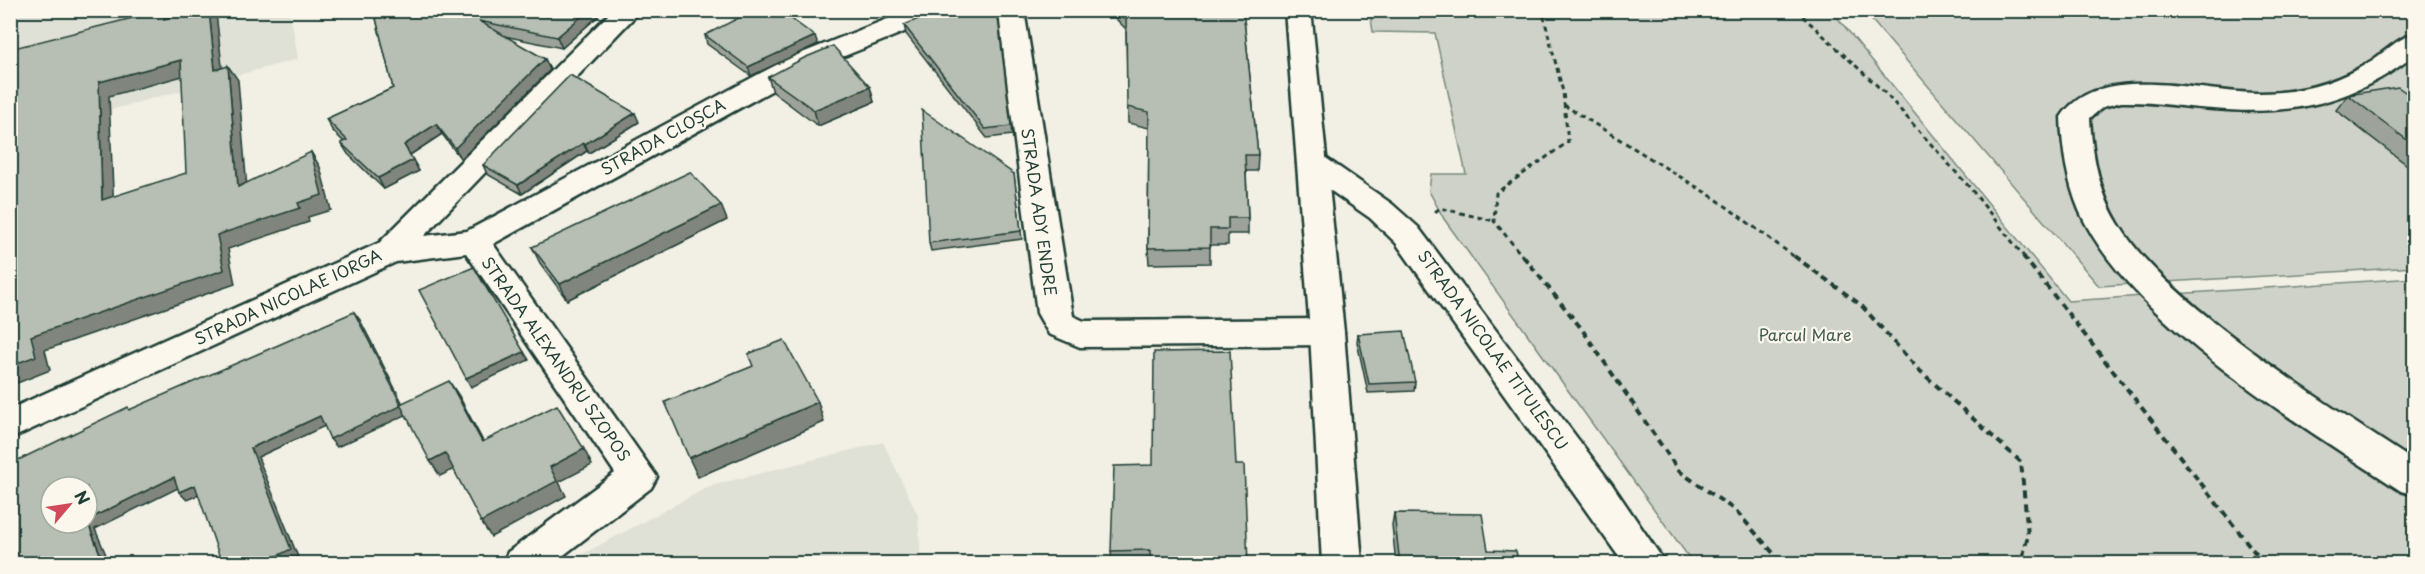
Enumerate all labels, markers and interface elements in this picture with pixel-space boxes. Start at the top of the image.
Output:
street label: STRADA CLOȘCA [596,92,729,180]
street label: STRADA ADY ENDRE [1016,126,1064,297]
street label: STRADA NICOLAE IORGA [190,242,385,350]
street label: STRADA NICOLAE TITULESCU [1413,244,1575,455]
street label: STRADA ALEXANDRU SZOPOS [477,251,637,466]
park label: Parcul Mare [1758,322,1852,346]
north arrow [39,475,99,535]
text: N [69,486,97,509]

